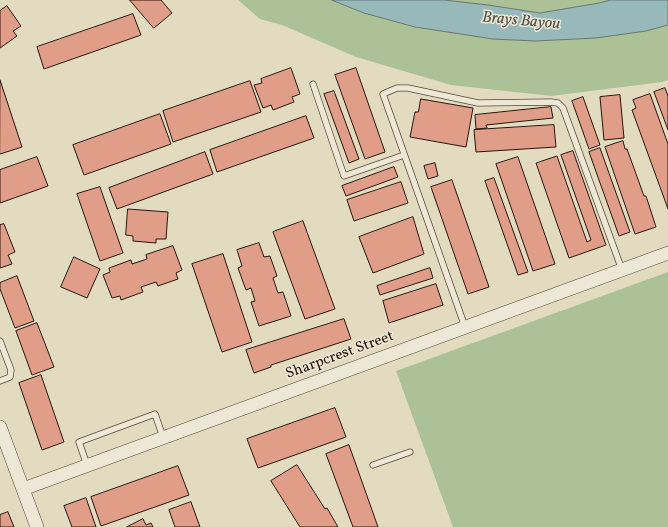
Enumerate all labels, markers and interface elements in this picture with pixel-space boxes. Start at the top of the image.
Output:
water label: Brays Bayou [481,9,561,35]
street label: Sharpcrest Street [284,328,396,384]

